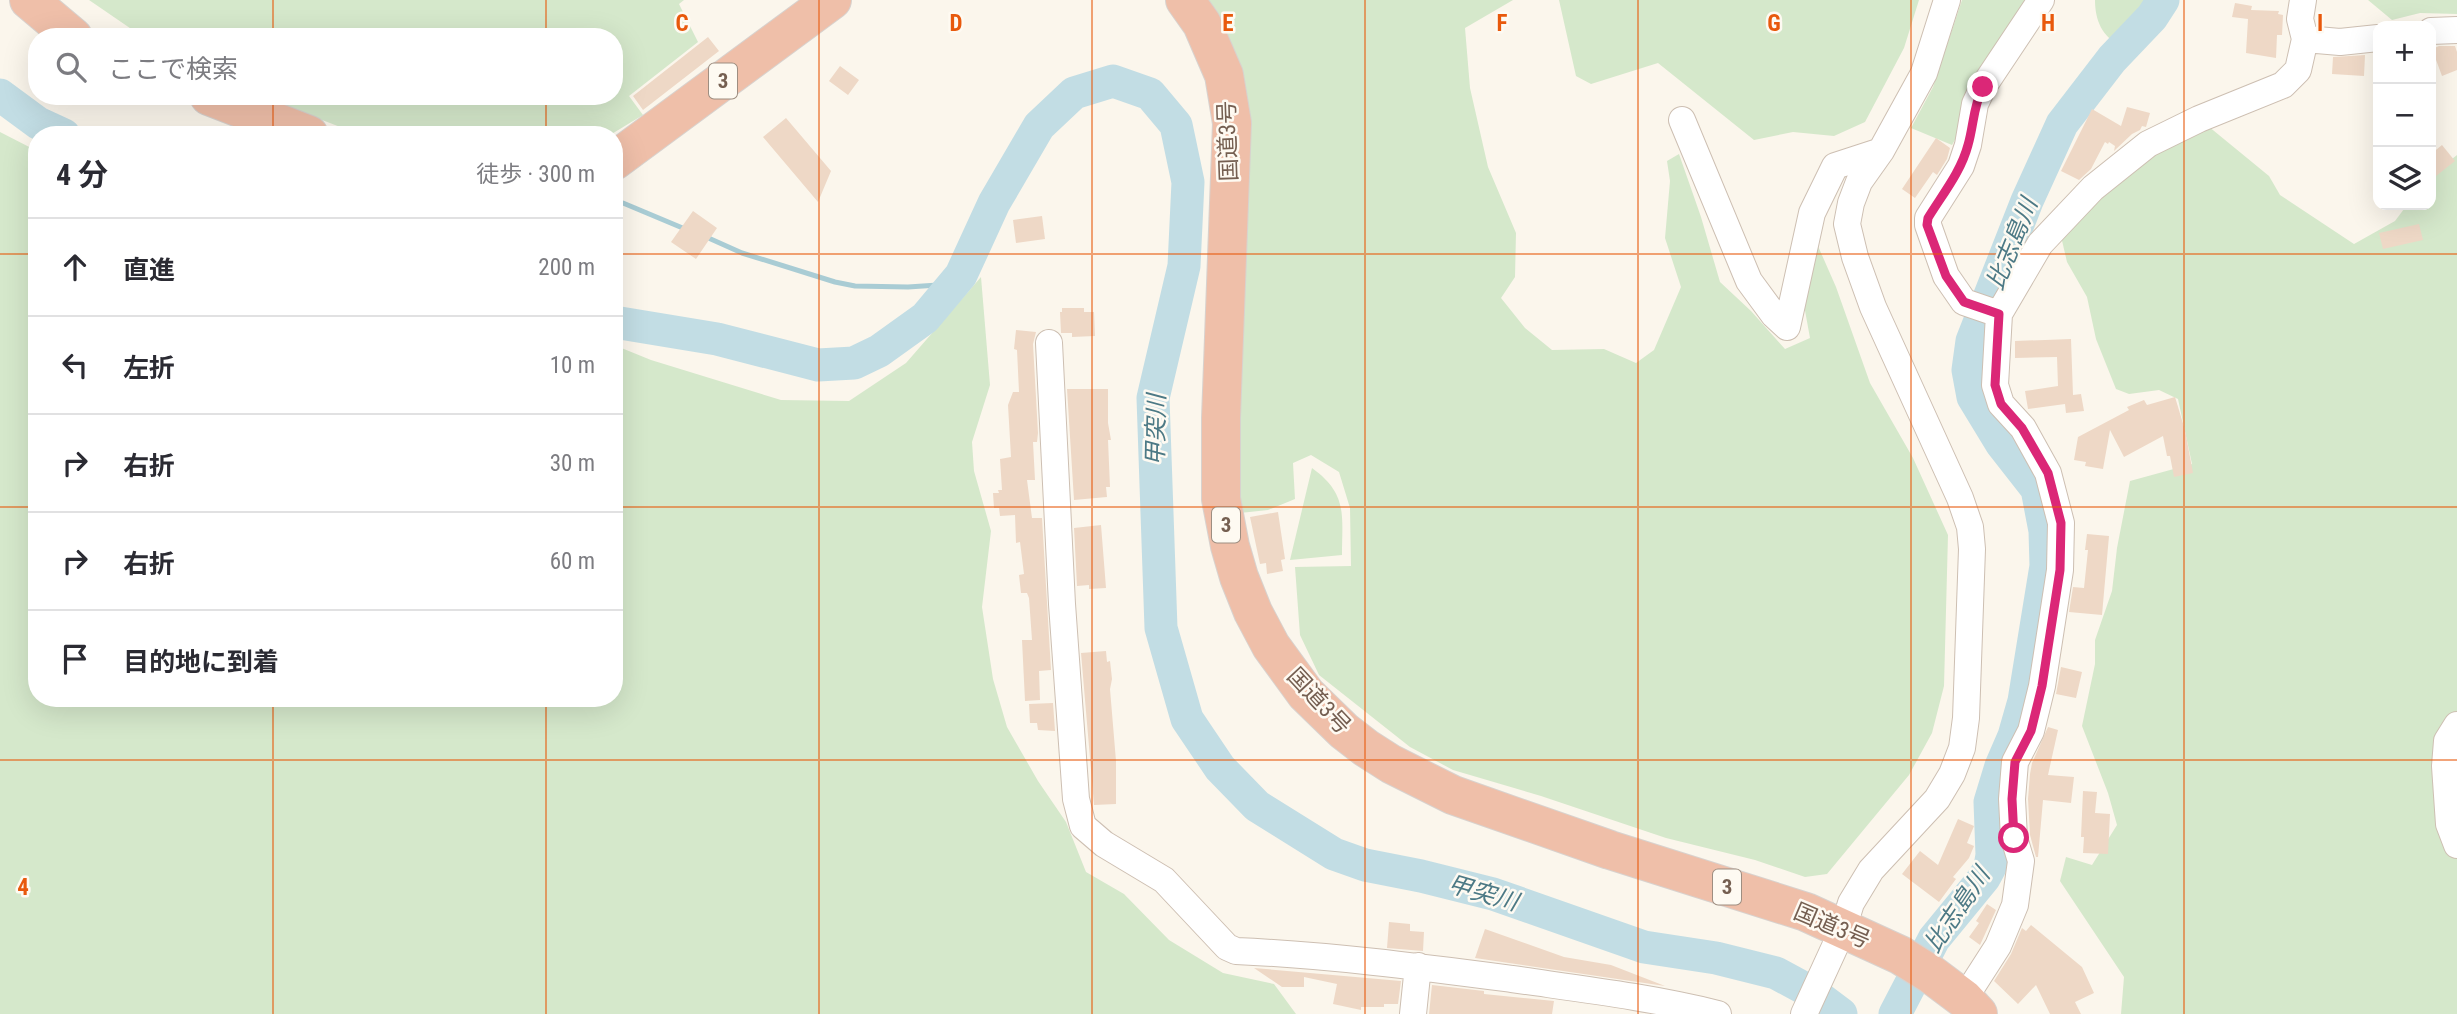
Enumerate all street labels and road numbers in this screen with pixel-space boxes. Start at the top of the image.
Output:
road number: 3 [709,64,737,98]
street label: 国道3号 [1213,100,1243,182]
road number: 3 [1212,508,1240,542]
street label: 国道3号 [1282,662,1356,740]
road number: 3 [1713,870,1741,904]
street label: 国道3号 [1790,898,1874,954]

